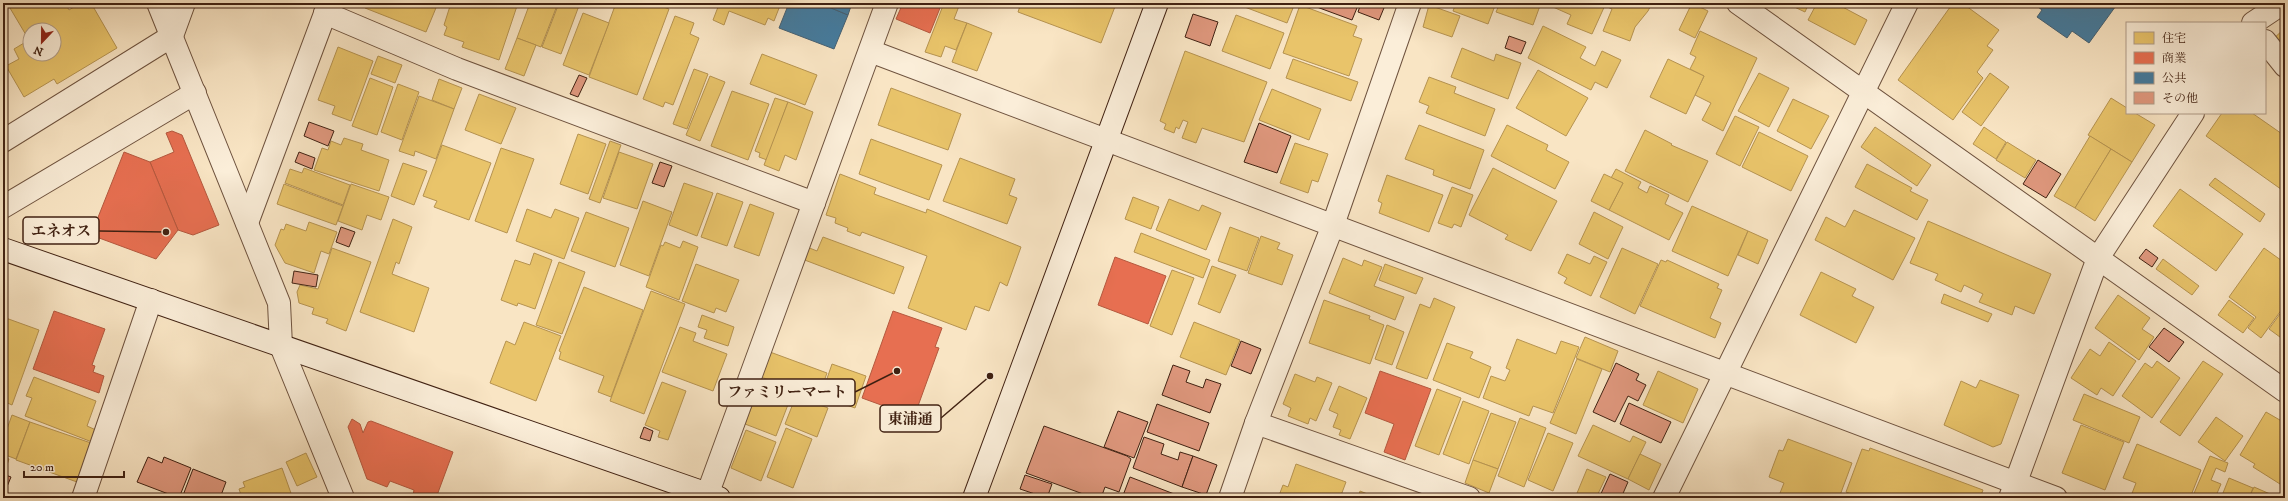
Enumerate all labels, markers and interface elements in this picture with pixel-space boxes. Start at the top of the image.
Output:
north arrow [22,22,62,62]
legend [2126,22,2266,114]
text: 住宅 [2162,31,2186,46]
text: N [32,42,45,59]
text: 商業 [2162,51,2186,66]
text: 公共 [2162,71,2186,86]
text: その他 [2162,91,2198,106]
callout: エネオス [23,217,99,244]
text: エネオス [31,222,91,241]
callout: ファミリーマート [719,379,855,406]
text: ファミリーマート [727,383,847,402]
callout: 東浦通 [880,405,941,432]
text: 東浦通 [887,410,933,429]
scale bar [24,453,124,479]
text: 20 m [30,460,54,475]

